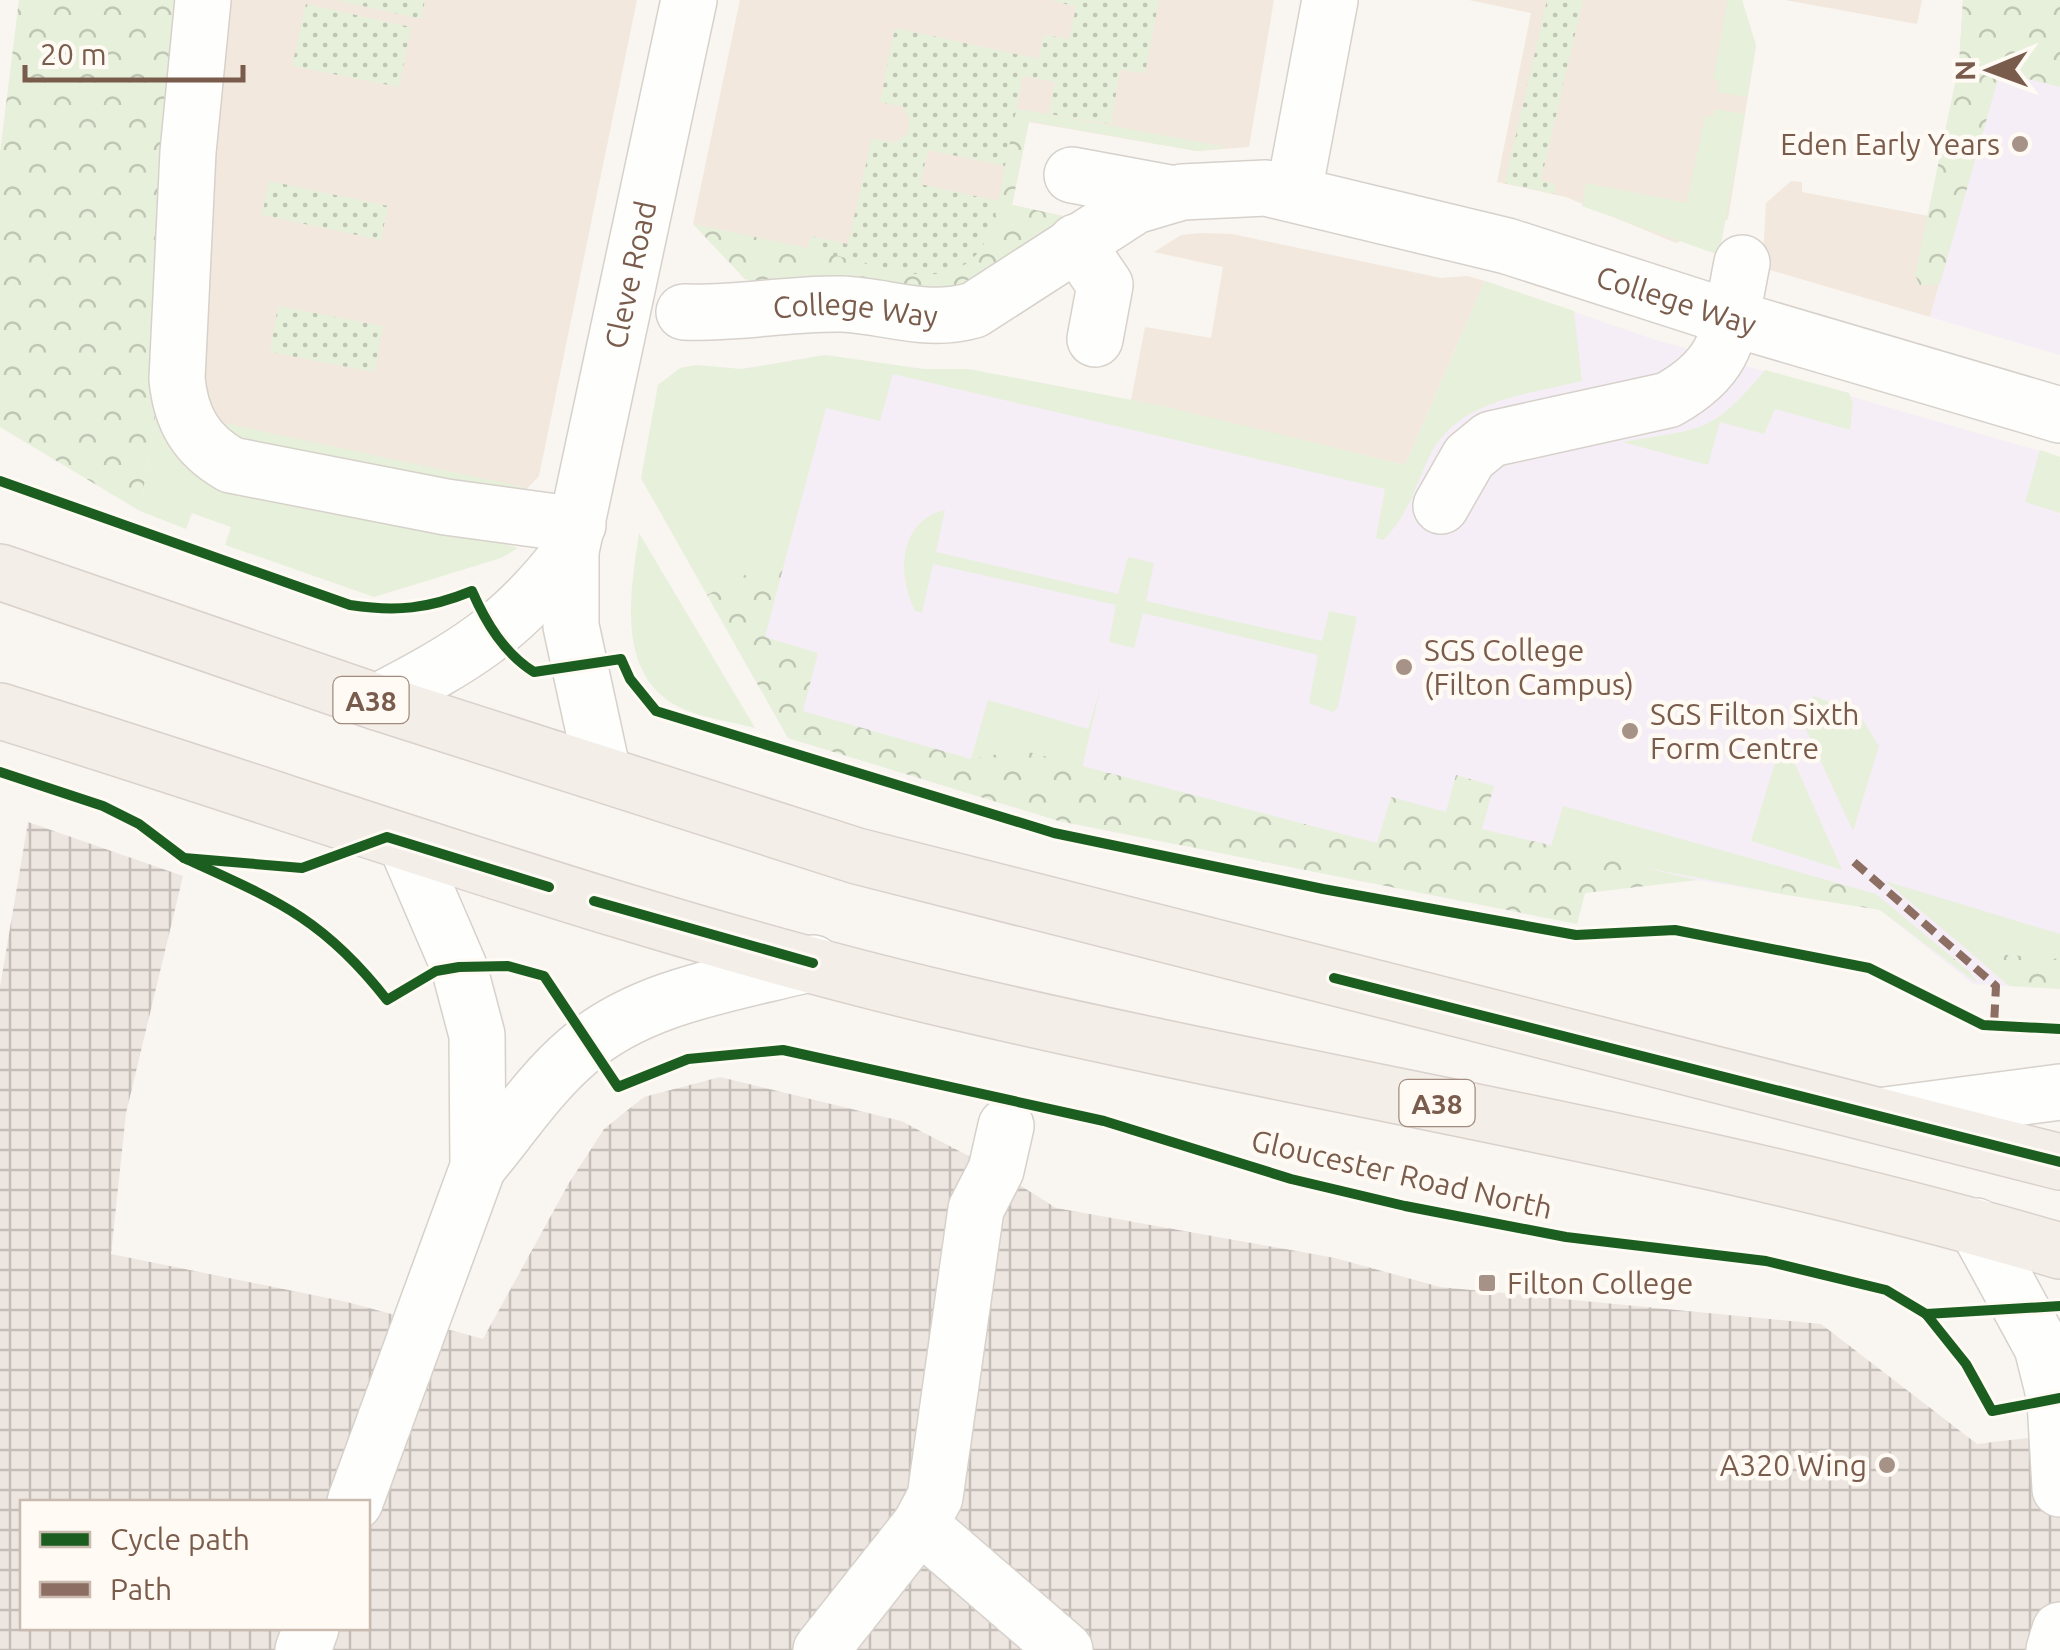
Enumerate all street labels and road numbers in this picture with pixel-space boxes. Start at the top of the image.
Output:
street label: Cleve Road [598,198,663,352]
street label: College Way [1592,259,1760,342]
street label: College Way [771,287,938,332]
road number: A38 [334,677,408,723]
road number: A38 [1400,1080,1474,1126]
street label: Gloucester Road North [1248,1123,1556,1225]

